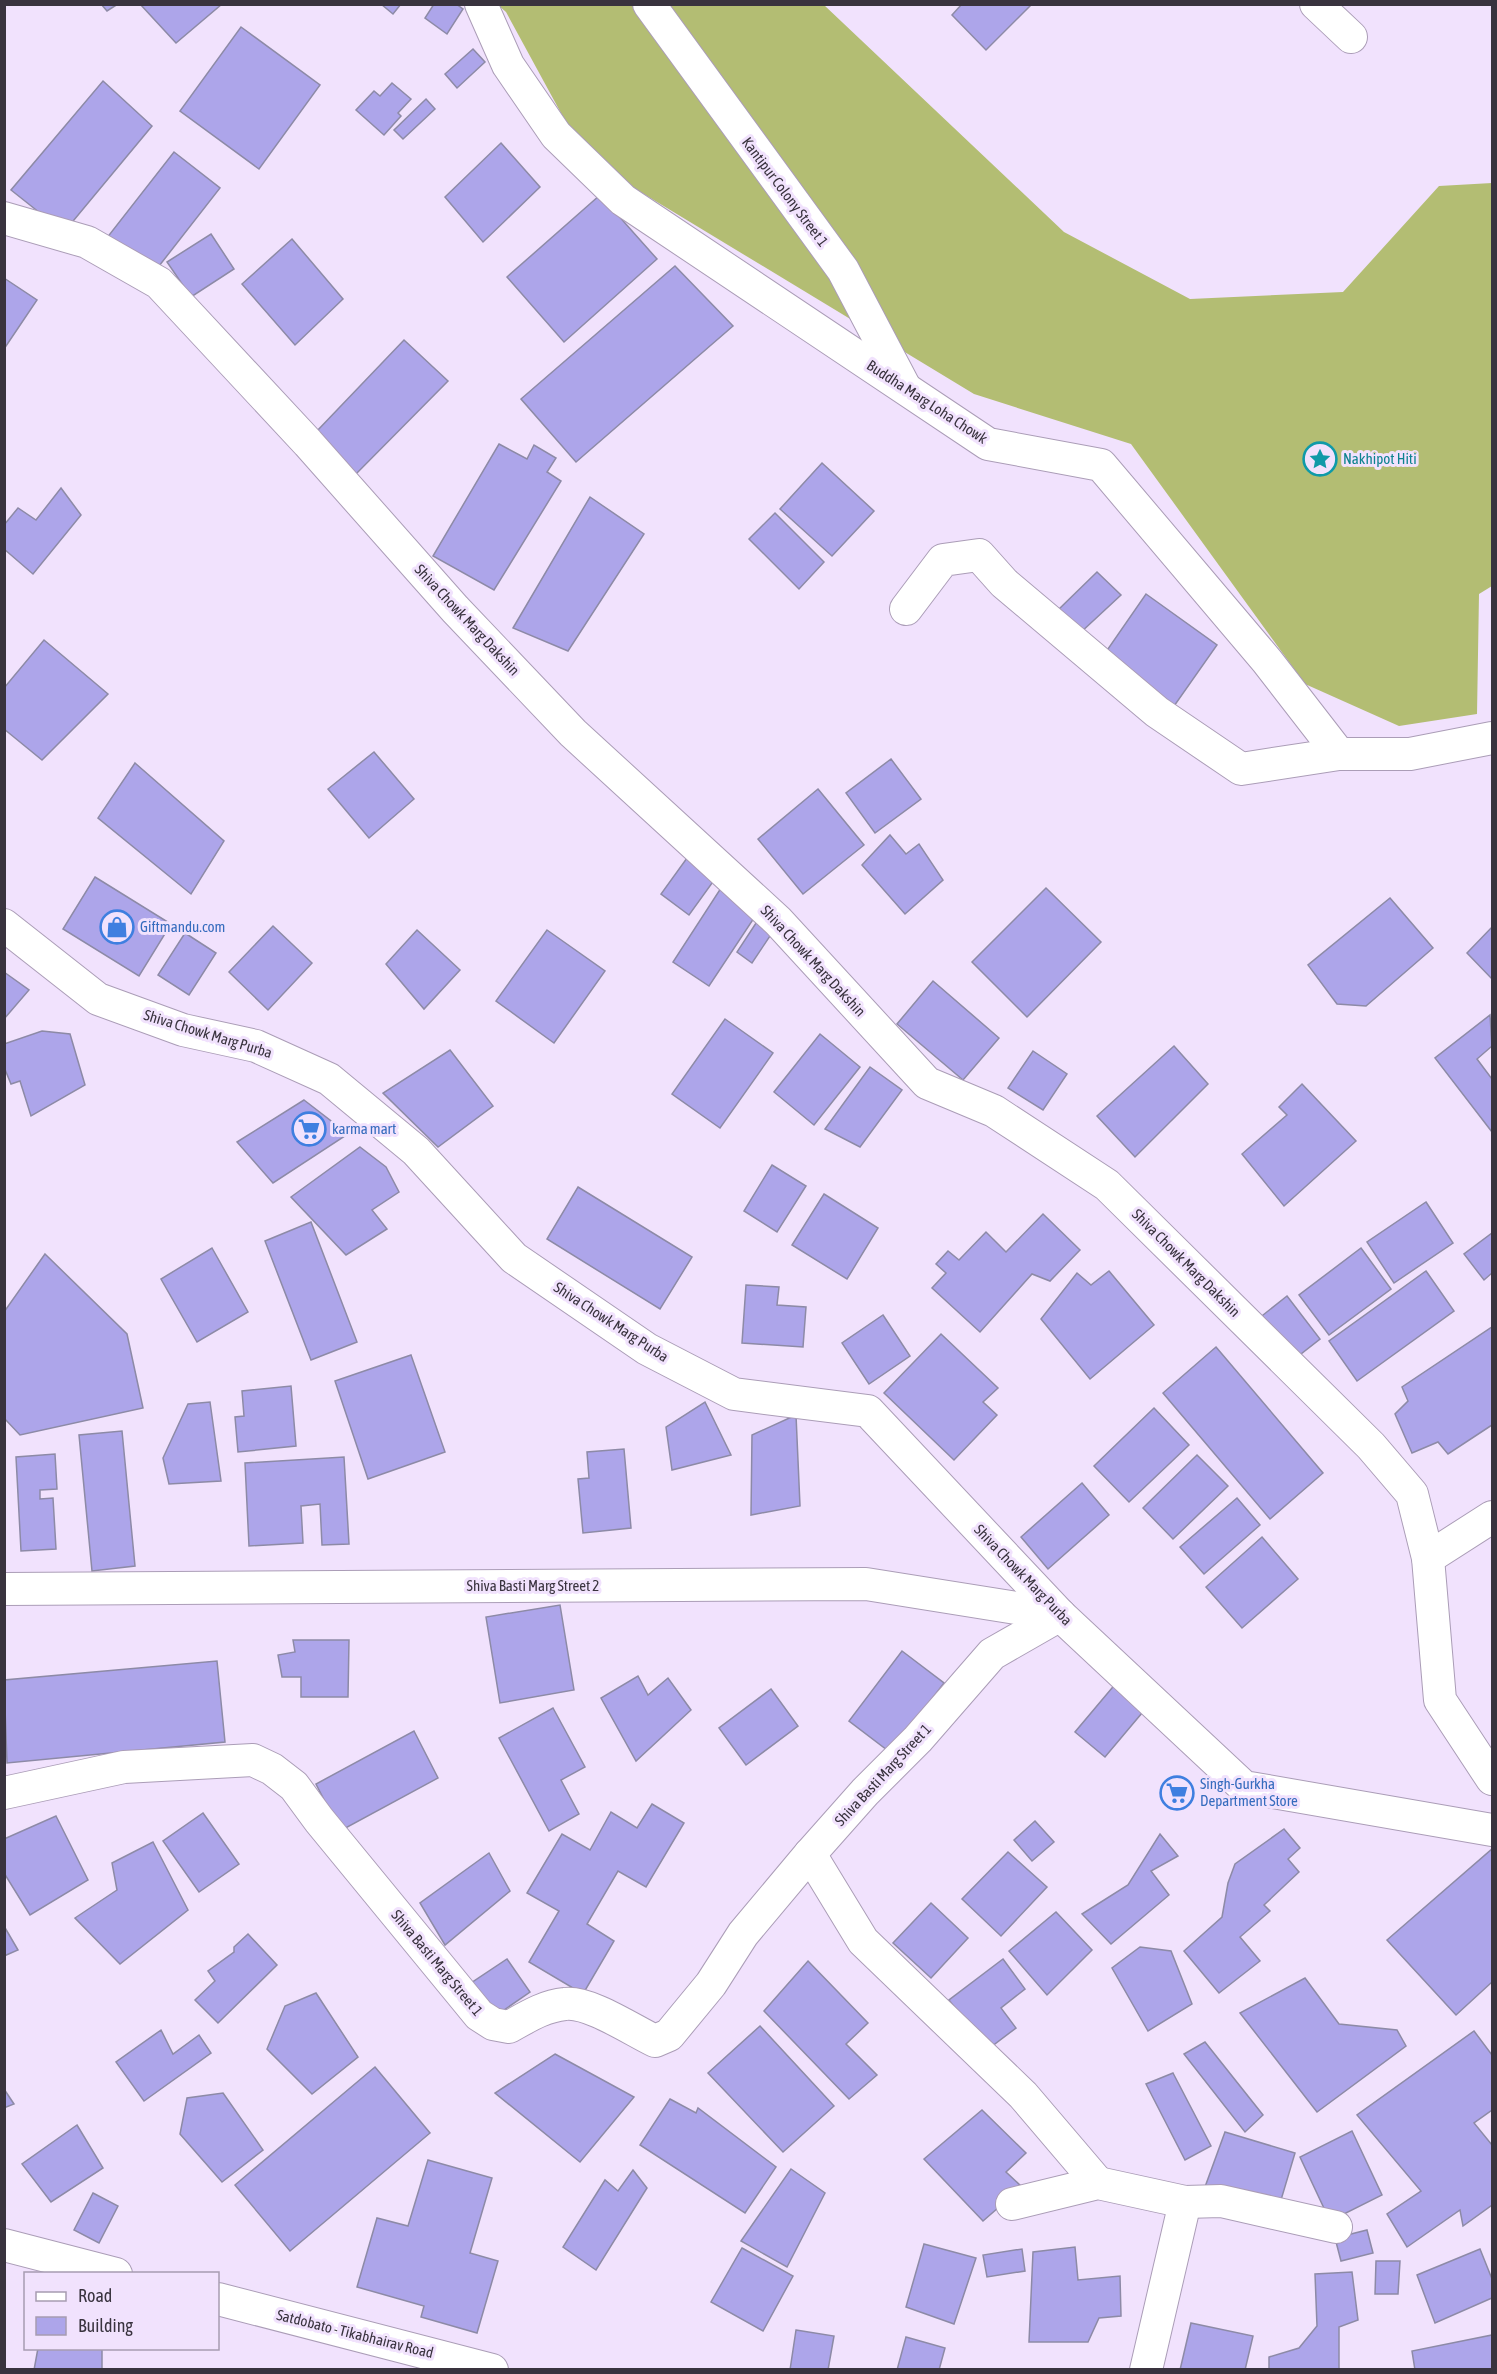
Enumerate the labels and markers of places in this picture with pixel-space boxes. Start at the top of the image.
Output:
place icon: Nakhipot Hiti [1302,441,1338,477]
place label: Nakhipot Hiti [1343,450,1417,467]
shop icon: Giftmandu.com [99,909,135,945]
place label: Giftmandu.com [140,918,225,935]
supermarket icon: karma mart [291,1111,327,1147]
place label: karma mart [332,1120,396,1137]
supermarket icon: Singh-Gurkha Department Store [1159,1775,1195,1811]
place label: Singh-Gurkha Department Store [1200,1775,1298,1809]

